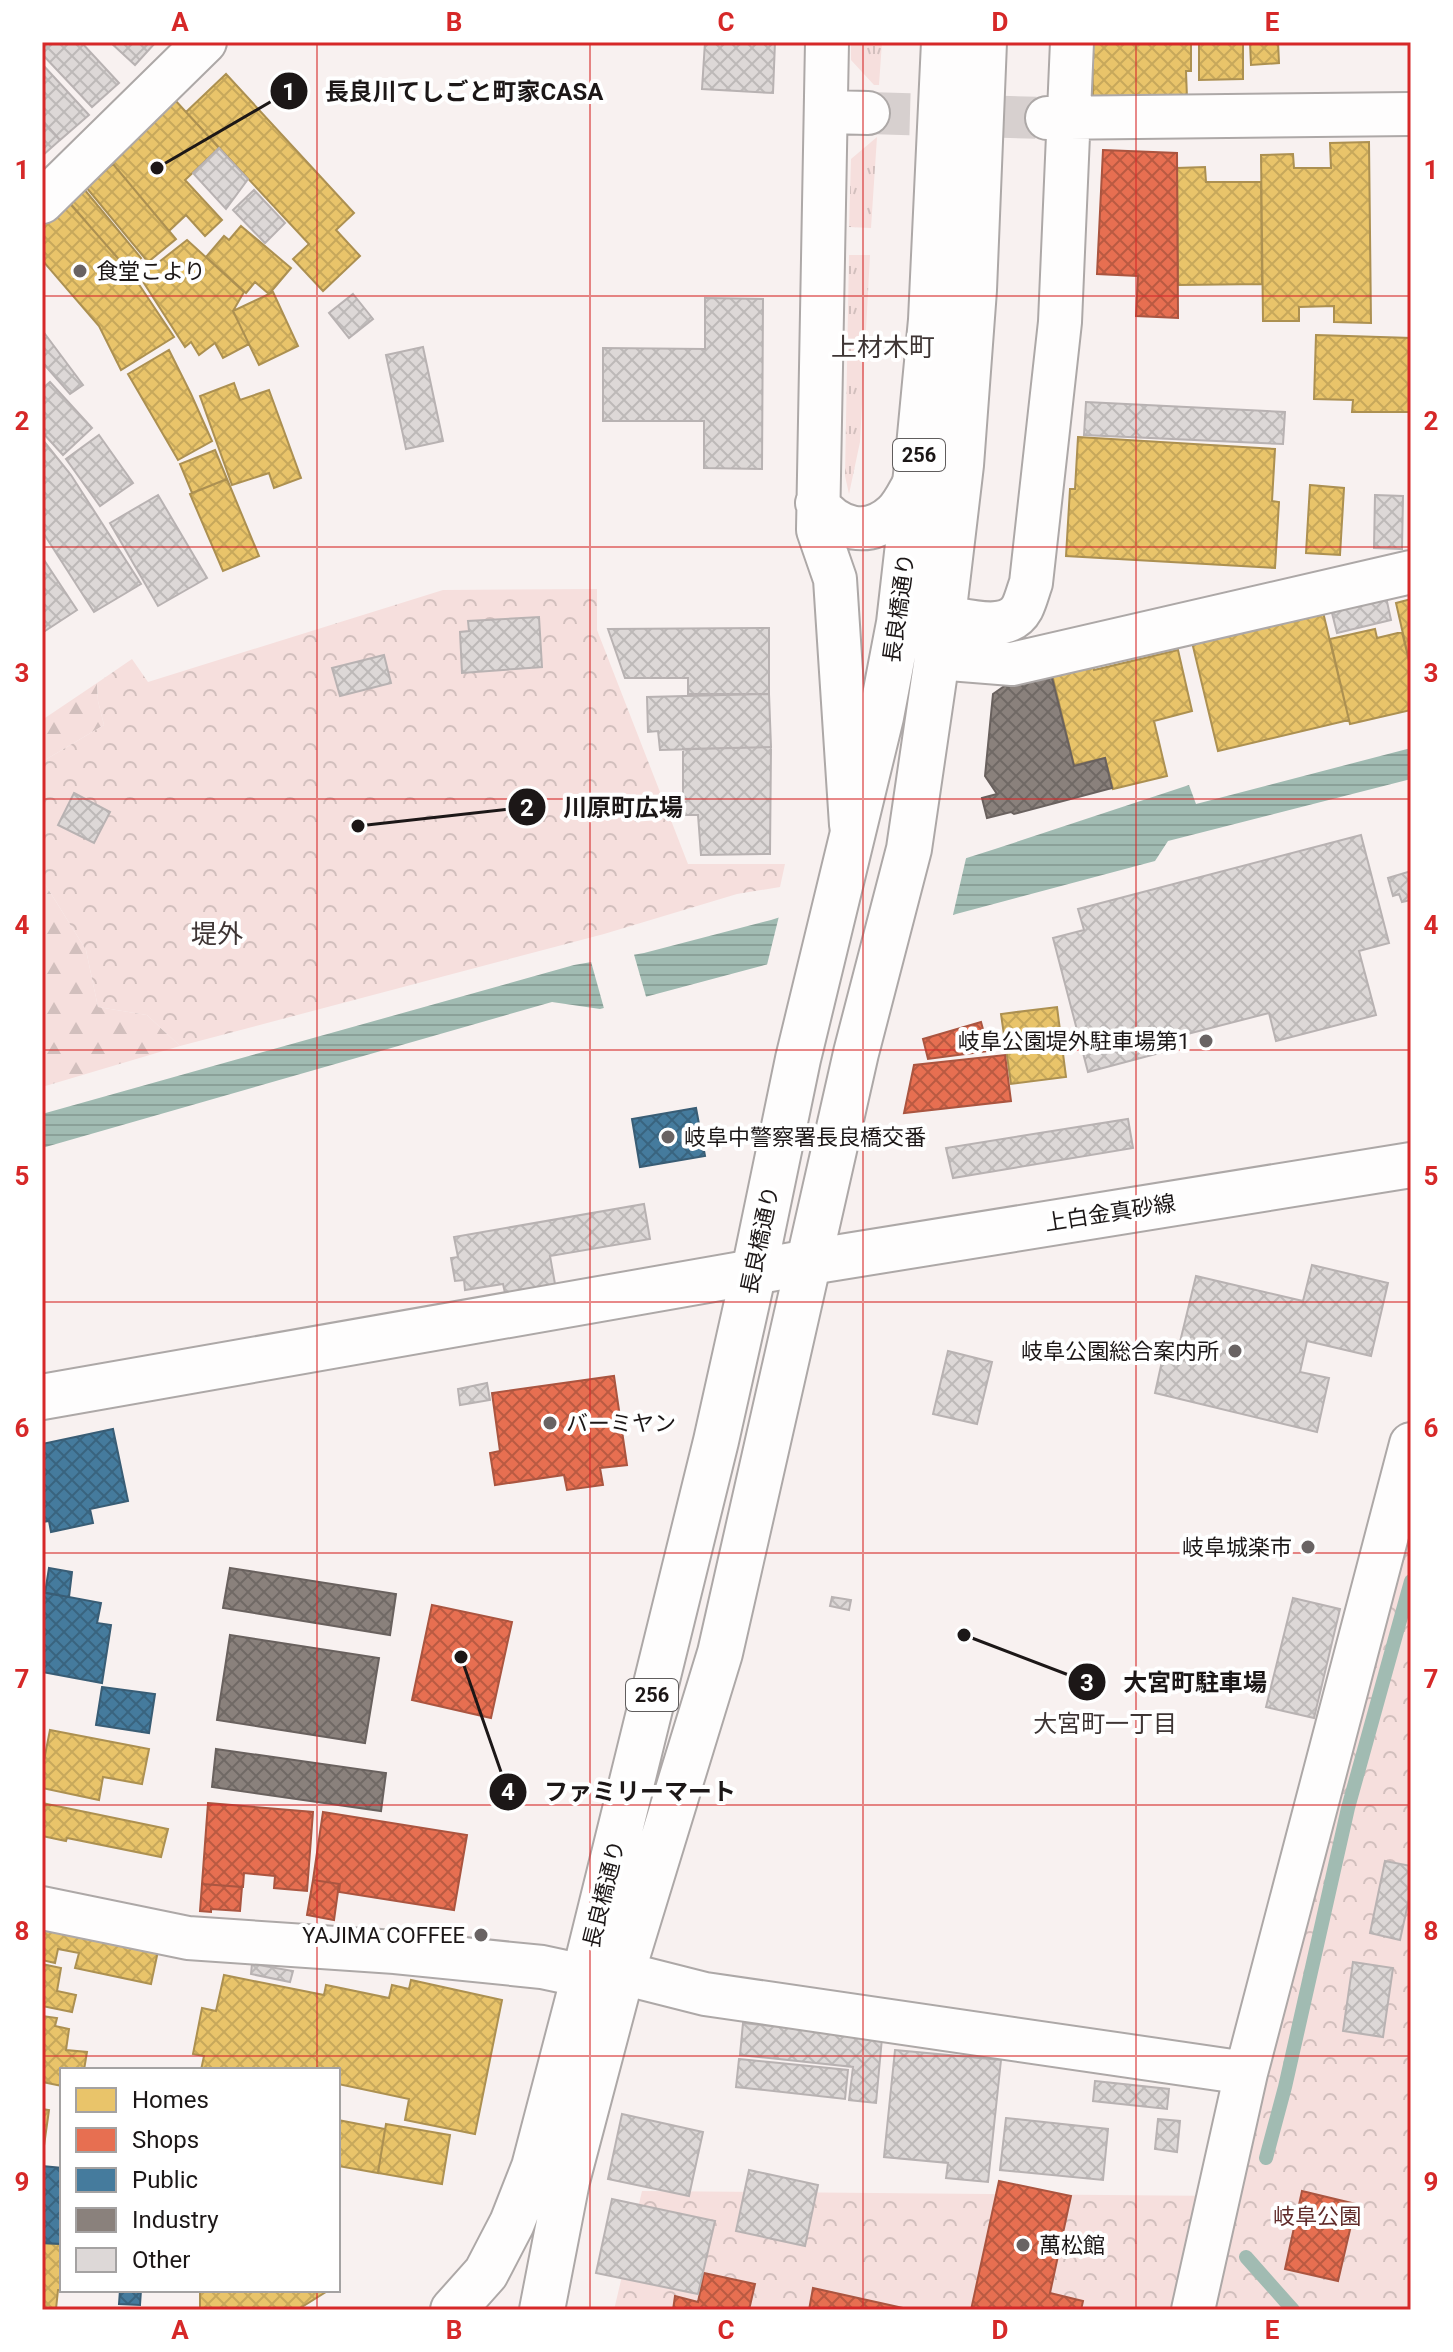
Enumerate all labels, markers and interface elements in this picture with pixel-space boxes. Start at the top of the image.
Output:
text: A [171,7,189,37]
text: B [446,7,462,37]
text: C [717,7,735,37]
text: D [992,7,1008,37]
text: E [1265,7,1280,37]
callout: 長良川てしごと町家CASA [269,67,619,115]
text: 1 [282,78,296,106]
text: 長良川てしごと町家CASA [325,78,604,106]
text: 1 [15,155,29,185]
text: 1 [1424,155,1438,185]
place label: 食堂こより [96,259,206,284]
marker: 食堂こより [71,262,89,280]
district label: 上材木町 [831,332,935,362]
text: 2 [15,406,29,436]
text: 2 [1424,406,1438,436]
road number: 256 [893,439,945,471]
street label: 長良橋通り [879,552,919,664]
text: 3 [15,658,29,688]
text: 3 [1424,658,1438,688]
callout: 川原町広場 [507,783,699,831]
text: 2 [520,794,534,822]
text: 川原町広場 [563,794,683,822]
text: 4 [15,910,30,940]
text: 4 [1424,910,1439,940]
district label: 堤外 [191,919,243,949]
place label: 岐阜公園堤外駐車場第1 [958,1029,1190,1054]
marker: 岐阜公園堤外駐車場第1 [1197,1032,1215,1050]
place label: 岐阜中警察署長良橋交番 [684,1125,926,1150]
marker: 岐阜中警察署長良橋交番 [659,1128,677,1146]
text: 5 [15,1161,29,1191]
text: 5 [1424,1161,1438,1191]
street label: 長良橋通り [736,1184,784,1296]
street label: 上白金真砂線 [1043,1190,1177,1236]
place label: 岐阜公園総合案内所 [1021,1339,1219,1364]
marker: 岐阜公園総合案内所 [1226,1342,1244,1360]
place label: バーミヤン [566,1411,676,1436]
text: 6 [15,1413,30,1443]
text: 6 [1424,1413,1439,1443]
marker: バーミヤン [541,1414,559,1432]
place label: 岐阜城楽市 [1182,1535,1292,1560]
marker: 岐阜城楽市 [1299,1538,1317,1556]
callout: 大宮町駐車場 [1067,1658,1283,1706]
text: 7 [15,1664,29,1694]
text: 7 [1424,1664,1438,1694]
text: 3 [1080,1669,1094,1697]
text: 大宮町駐車場 [1123,1669,1267,1697]
road number: 256 [626,1679,678,1711]
district label: 大宮町一丁目 [1033,1710,1177,1738]
callout: ファミリーマート [488,1768,752,1816]
text: 4 [501,1778,515,1806]
text: ファミリーマート [544,1778,736,1806]
street label: 長良橋通り [579,1838,629,1950]
text: 8 [15,1916,29,1946]
text: 8 [1424,1916,1438,1946]
place label: YAJIMA COFFEE [302,1923,465,1948]
marker: YAJIMA COFFEE [472,1926,490,1944]
legend [60,2068,340,2292]
text: Homes [132,2086,209,2114]
text: Shops [132,2126,199,2154]
text: Public [132,2166,198,2194]
text: 9 [15,2167,29,2197]
text: 9 [1424,2167,1438,2197]
park label: 岐阜公園 [1273,2204,1361,2229]
text: Industry [132,2206,219,2234]
place label: 萬松館 [1039,2233,1105,2258]
marker: 萬松館 [1014,2236,1032,2254]
text: Other [132,2246,190,2274]
text: A [171,2315,189,2345]
text: B [446,2315,462,2345]
text: C [717,2315,735,2345]
text: D [992,2315,1008,2345]
text: E [1265,2315,1280,2345]

